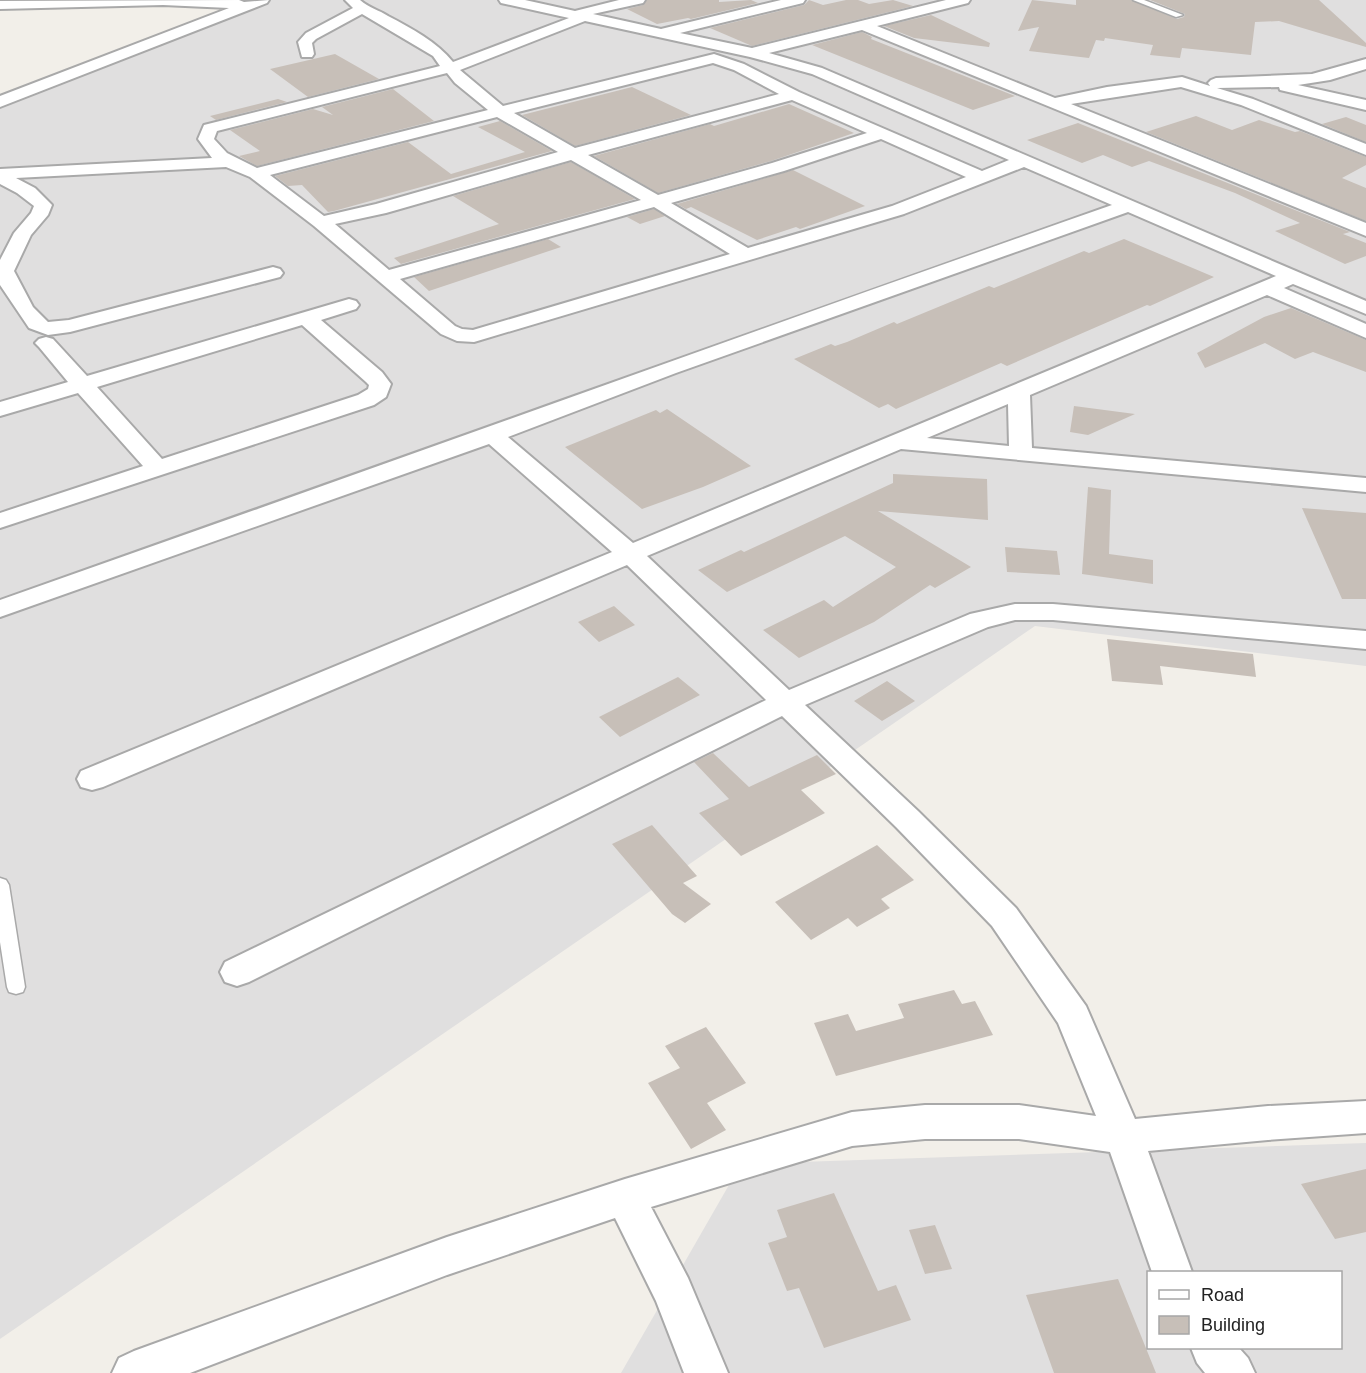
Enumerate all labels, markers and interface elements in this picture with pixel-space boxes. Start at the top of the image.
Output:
legend [1147,1271,1342,1349]
text: Road [1201,1285,1244,1305]
text: Building [1201,1315,1265,1335]

